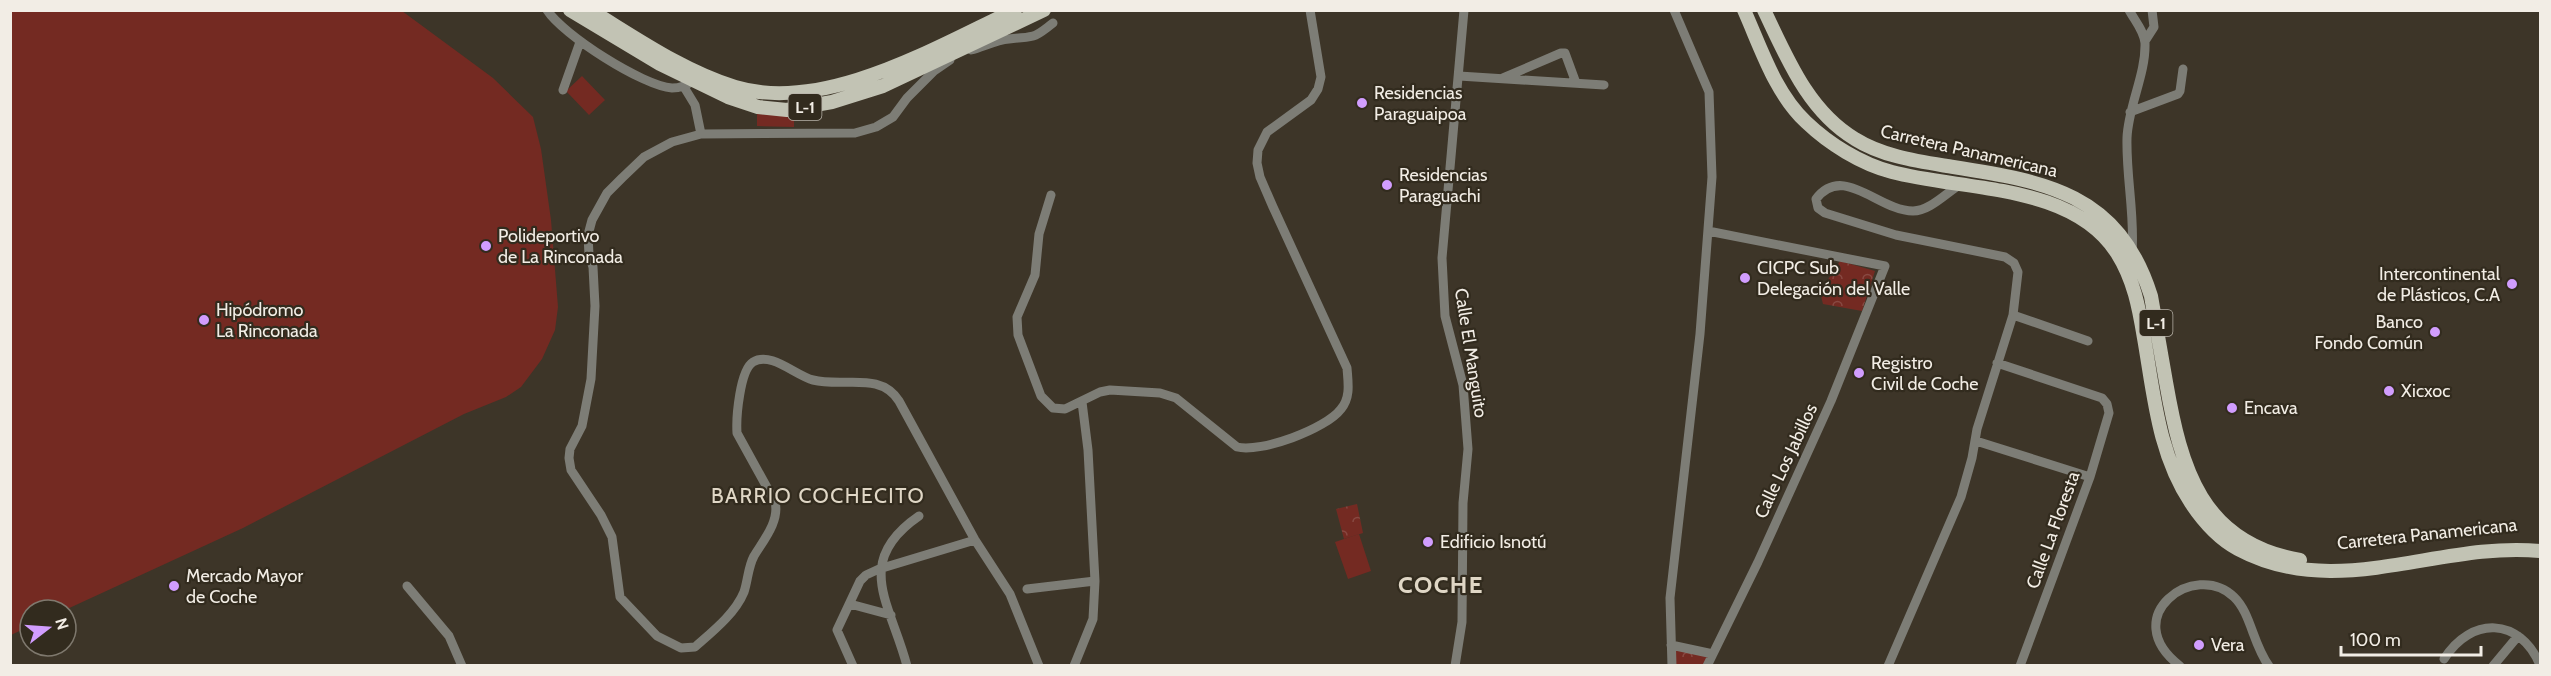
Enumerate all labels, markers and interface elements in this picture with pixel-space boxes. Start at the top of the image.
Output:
place label: Residencias Paraguaipoa [1374,82,1467,125]
road number: L-1 [788,94,822,120]
marker: Residencias Paraguaipoa [1355,96,1369,110]
street label: Carretera Panamericana [1878,120,2060,182]
place label: Residencias Paraguachi [1399,164,1487,207]
marker: Residencias Paraguachi [1380,178,1394,192]
place label: Polideportivo de La Rinconada [498,225,623,268]
marker: Polideportivo de La Rinconada [479,239,493,253]
place label: CICPC Sub Delegación del Valle [1757,257,1910,300]
place label: Intercontinental de Plásticos, C.A [2377,263,2501,306]
marker: CICPC Sub Delegación del Valle [1738,271,1752,285]
marker: Intercontinental de Plásticos, C.A [2505,277,2519,291]
street label: Calle El Manguito [1450,287,1492,420]
place label: Hipódromo La Rinconada [216,299,318,342]
road number: L-1 [2140,310,2172,336]
place label: Banco Fondo Común [2314,311,2423,354]
marker: Hipódromo La Rinconada [197,313,211,327]
marker: Banco Fondo Común [2428,325,2442,339]
place label: Registro Civil de Coche [1871,352,1979,395]
marker: Registro Civil de Coche [1852,366,1866,380]
place label: Xicxoc [2401,380,2450,402]
marker: Xicxoc [2382,384,2396,398]
place label: Encava [2244,397,2298,419]
street label: Calle Los Jabillos [1750,400,1822,522]
marker: Encava [2225,401,2239,415]
street label: Calle La Floresta [2022,468,2085,592]
district label: BARRIO COCHECITO [711,483,925,508]
street label: Carretera Panamericana [2336,514,2518,554]
place label: Edificio Isnotú [1440,531,1546,553]
marker: Edificio Isnotú [1421,535,1435,549]
place label: Mercado Mayor de Coche [186,565,303,608]
district label: COCHE [1398,570,1484,599]
marker: Mercado Mayor de Coche [167,579,181,593]
north arrow [18,598,78,658]
text: N [51,616,73,632]
scale bar [2341,619,2480,657]
text: 100 m [2350,629,2401,651]
place label: Vera [2211,634,2245,656]
marker: Vera [2192,638,2206,652]

